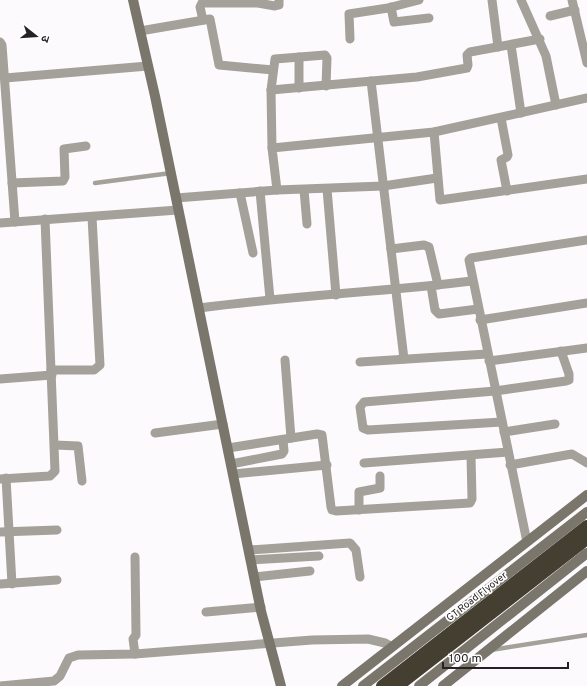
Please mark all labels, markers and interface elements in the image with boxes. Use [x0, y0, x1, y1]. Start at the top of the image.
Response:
north arrow [16, 16, 56, 56]
text: उ [37, 34, 52, 44]
street label: GT Road Flyover [444, 569, 510, 625]
scale bar [443, 644, 568, 670]
text: 100 m [449, 651, 482, 667]

